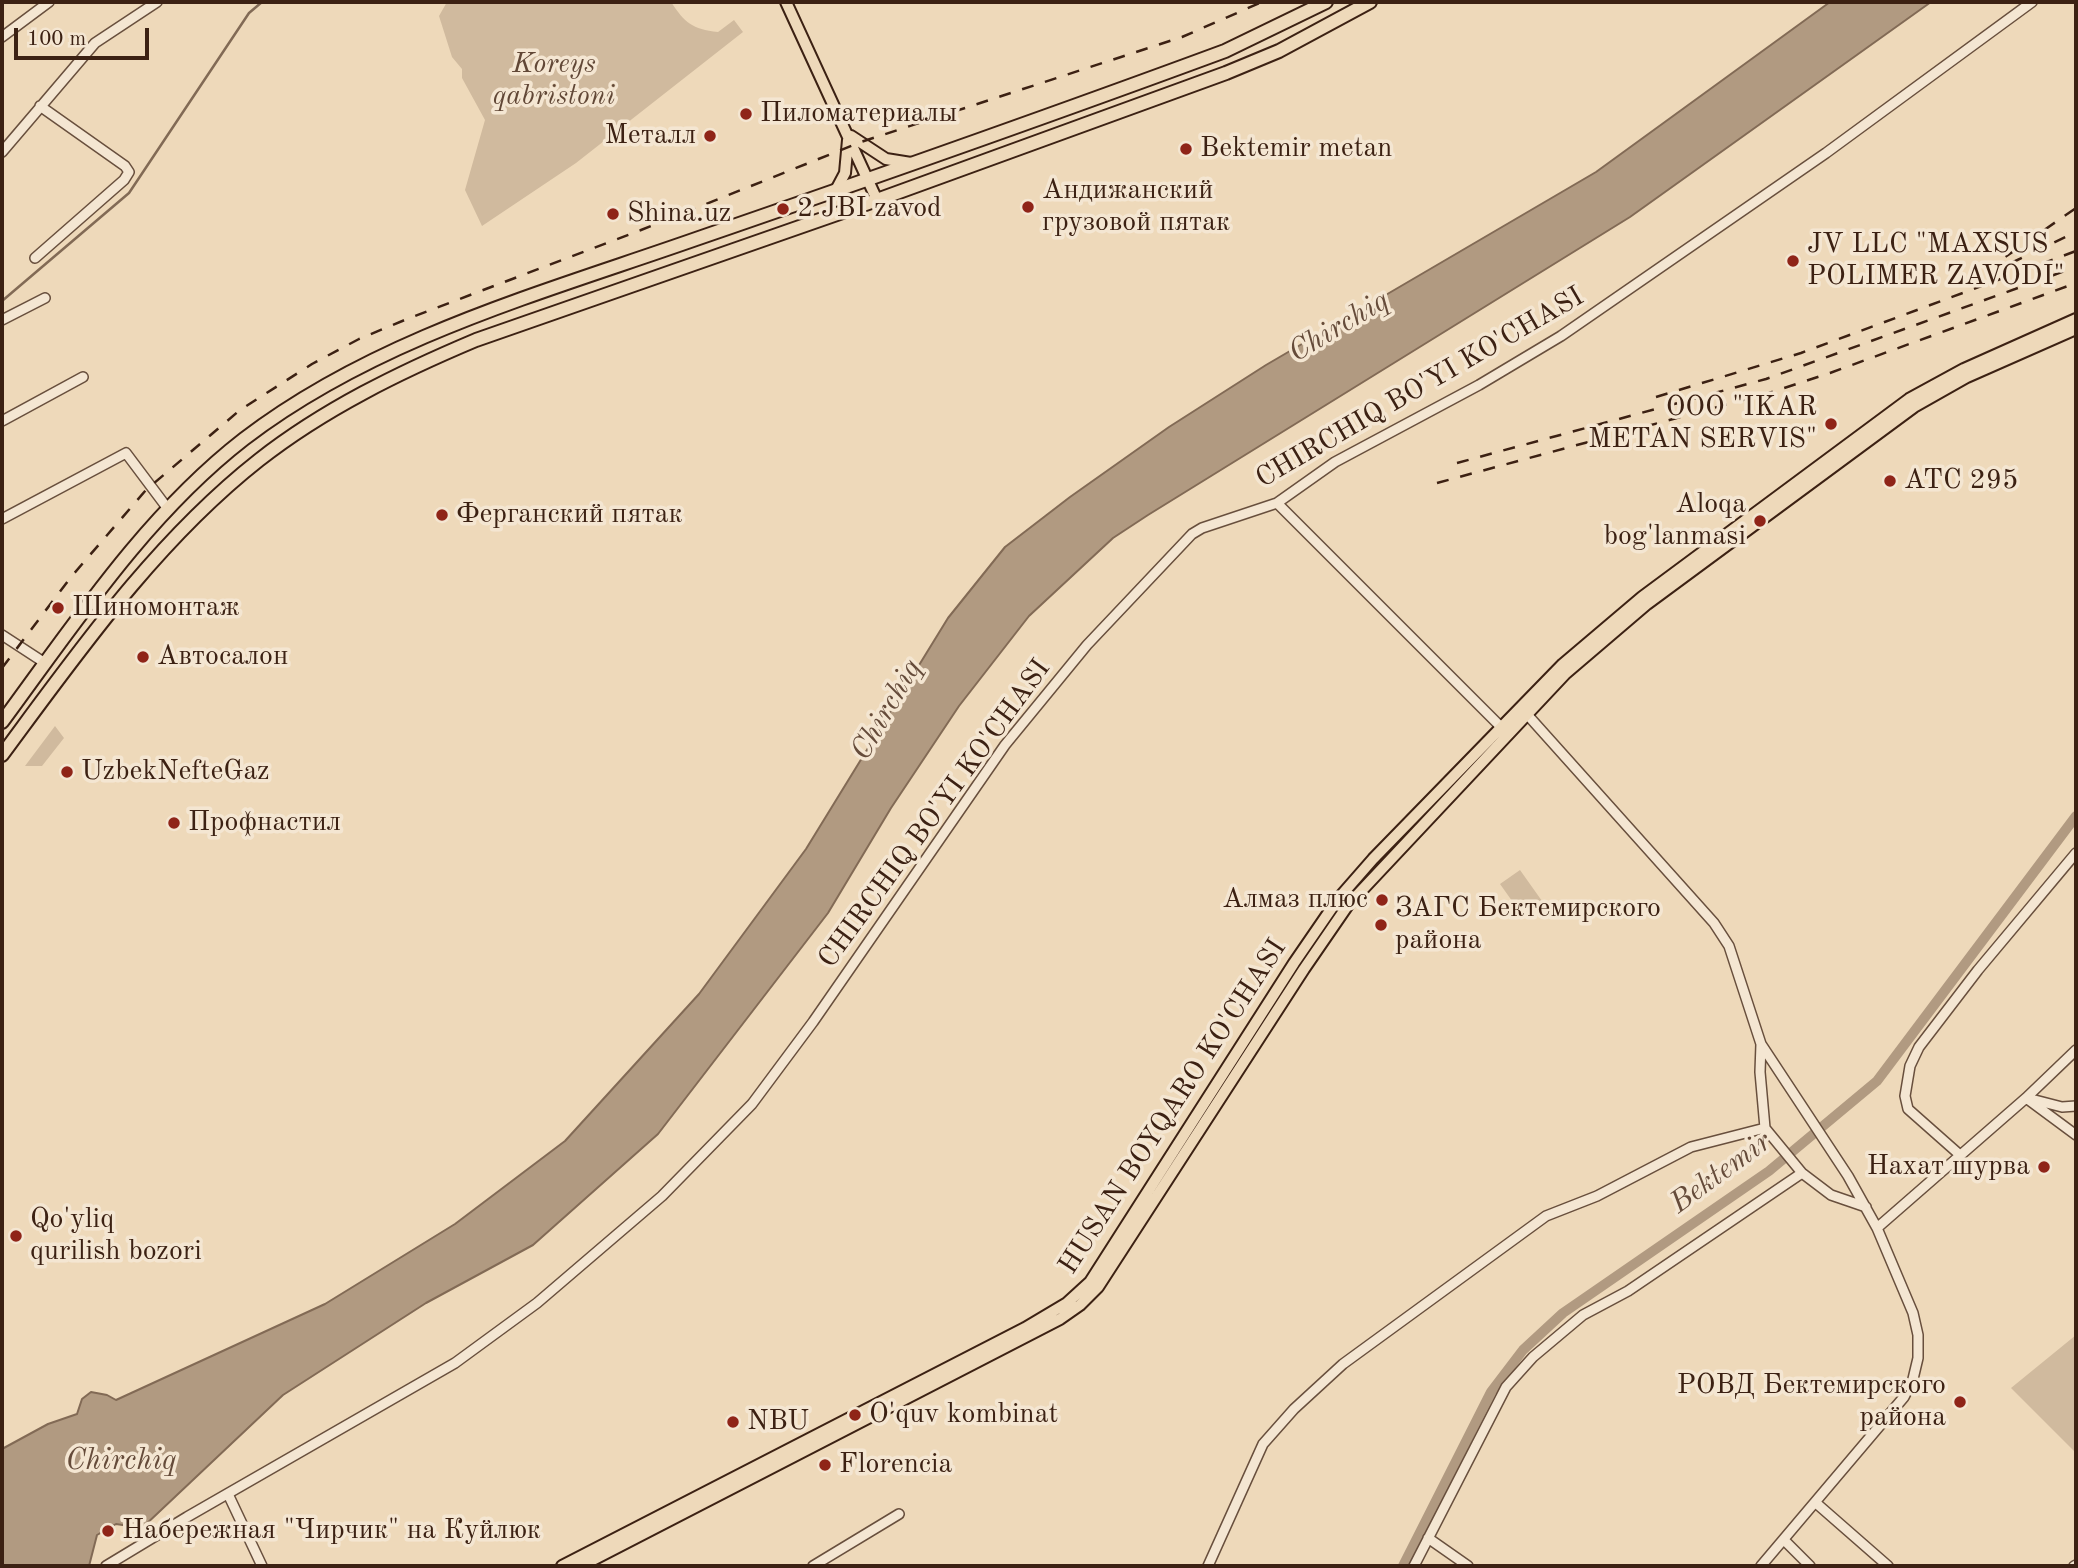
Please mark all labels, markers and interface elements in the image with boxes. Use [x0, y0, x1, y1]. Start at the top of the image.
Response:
scale bar [18, 14, 152, 58]
text: 100 m [27, 29, 86, 50]
park label: Koreys qabristoni [493, 48, 615, 114]
place label: Пиломатериалы [760, 97, 957, 131]
marker: Пиломатериалы [738, 106, 754, 122]
place label: Металл [604, 119, 696, 153]
marker: Металл [702, 128, 718, 144]
place label: Bektemir metan [1200, 132, 1392, 166]
marker: Bektemir metan [1178, 141, 1194, 157]
place label: Андижанский грузовой пятак [1042, 174, 1230, 240]
place label: 2 JBI zavod [797, 192, 942, 226]
place label: Shina.uz [627, 197, 731, 231]
marker: Андижанский грузовой пятак [1020, 199, 1036, 215]
marker: 2 JBI zavod [775, 201, 791, 217]
marker: Shina.uz [605, 206, 621, 222]
place label: JV LLC "MAXSUS POLIMER ZAVODI" [1807, 228, 2064, 294]
marker: JV LLC "MAXSUS POLIMER ZAVODI" [1785, 253, 1801, 269]
street label: CHIRCHIQ BO'YI KO'CHASI [1250, 280, 1590, 496]
water label: Chirchiq [1282, 283, 1396, 371]
place label: OOO "IKAR METAN SERVIS" [1588, 391, 1817, 457]
marker: OOO "IKAR METAN SERVIS" [1823, 416, 1839, 432]
place label: ATC 295 [1904, 464, 2018, 498]
marker: ATC 295 [1882, 473, 1898, 489]
place label: Aloqa bog'lanmasi [1604, 488, 1746, 554]
place label: Ферганский пятак [456, 498, 683, 532]
marker: Ферганский пятак [434, 507, 450, 523]
marker: Aloqa bog'lanmasi [1752, 513, 1768, 529]
place label: Шиномонтаж [72, 591, 240, 625]
marker: Шиномонтаж [50, 600, 66, 616]
place label: Автосалон [157, 640, 288, 674]
marker: Автосалон [135, 649, 151, 665]
street label: CHIRCHIQ BO'YI KO'CHASI [812, 653, 1058, 975]
water label: Chirchiq [844, 653, 930, 767]
place label: UzbekNefteGaz [81, 755, 270, 789]
marker: UzbekNefteGaz [59, 764, 75, 780]
place label: Профнастил [188, 806, 341, 840]
marker: Профнастил [166, 815, 182, 831]
place label: Алмаз плюс [1222, 883, 1368, 917]
marker: Алмаз плюс [1374, 892, 1390, 908]
place label: ЗАГС Бектемирского района [1395, 892, 1661, 958]
marker: ЗАГС Бектемирского района [1373, 917, 1389, 933]
street label: HUSAN BOYQARO KO'CHASI [1052, 933, 1294, 1281]
water label: Bektemir [1663, 1124, 1779, 1222]
place label: Нахат шурва [1867, 1150, 2030, 1184]
marker: Нахат шурва [2036, 1159, 2052, 1175]
place label: Qo'yliq qurilish bozori [30, 1203, 202, 1269]
marker: Qo'yliq qurilish bozori [8, 1228, 24, 1244]
place label: РОВД Бектемирского района [1677, 1369, 1946, 1435]
marker: РОВД Бектемирского района [1952, 1394, 1968, 1410]
place label: O'quv kombinat [869, 1398, 1058, 1432]
place label: NBU [747, 1405, 809, 1439]
marker: O'quv kombinat [847, 1407, 863, 1423]
marker: NBU [725, 1414, 741, 1430]
water label: Chirchiq [66, 1443, 176, 1479]
place label: Florencia [839, 1448, 952, 1482]
marker: Florencia [817, 1457, 833, 1473]
place label: Набережная "Чирчик" на Куйлюк [122, 1514, 541, 1548]
marker: Набережная "Чирчик" на Куйлюк [100, 1523, 116, 1539]

